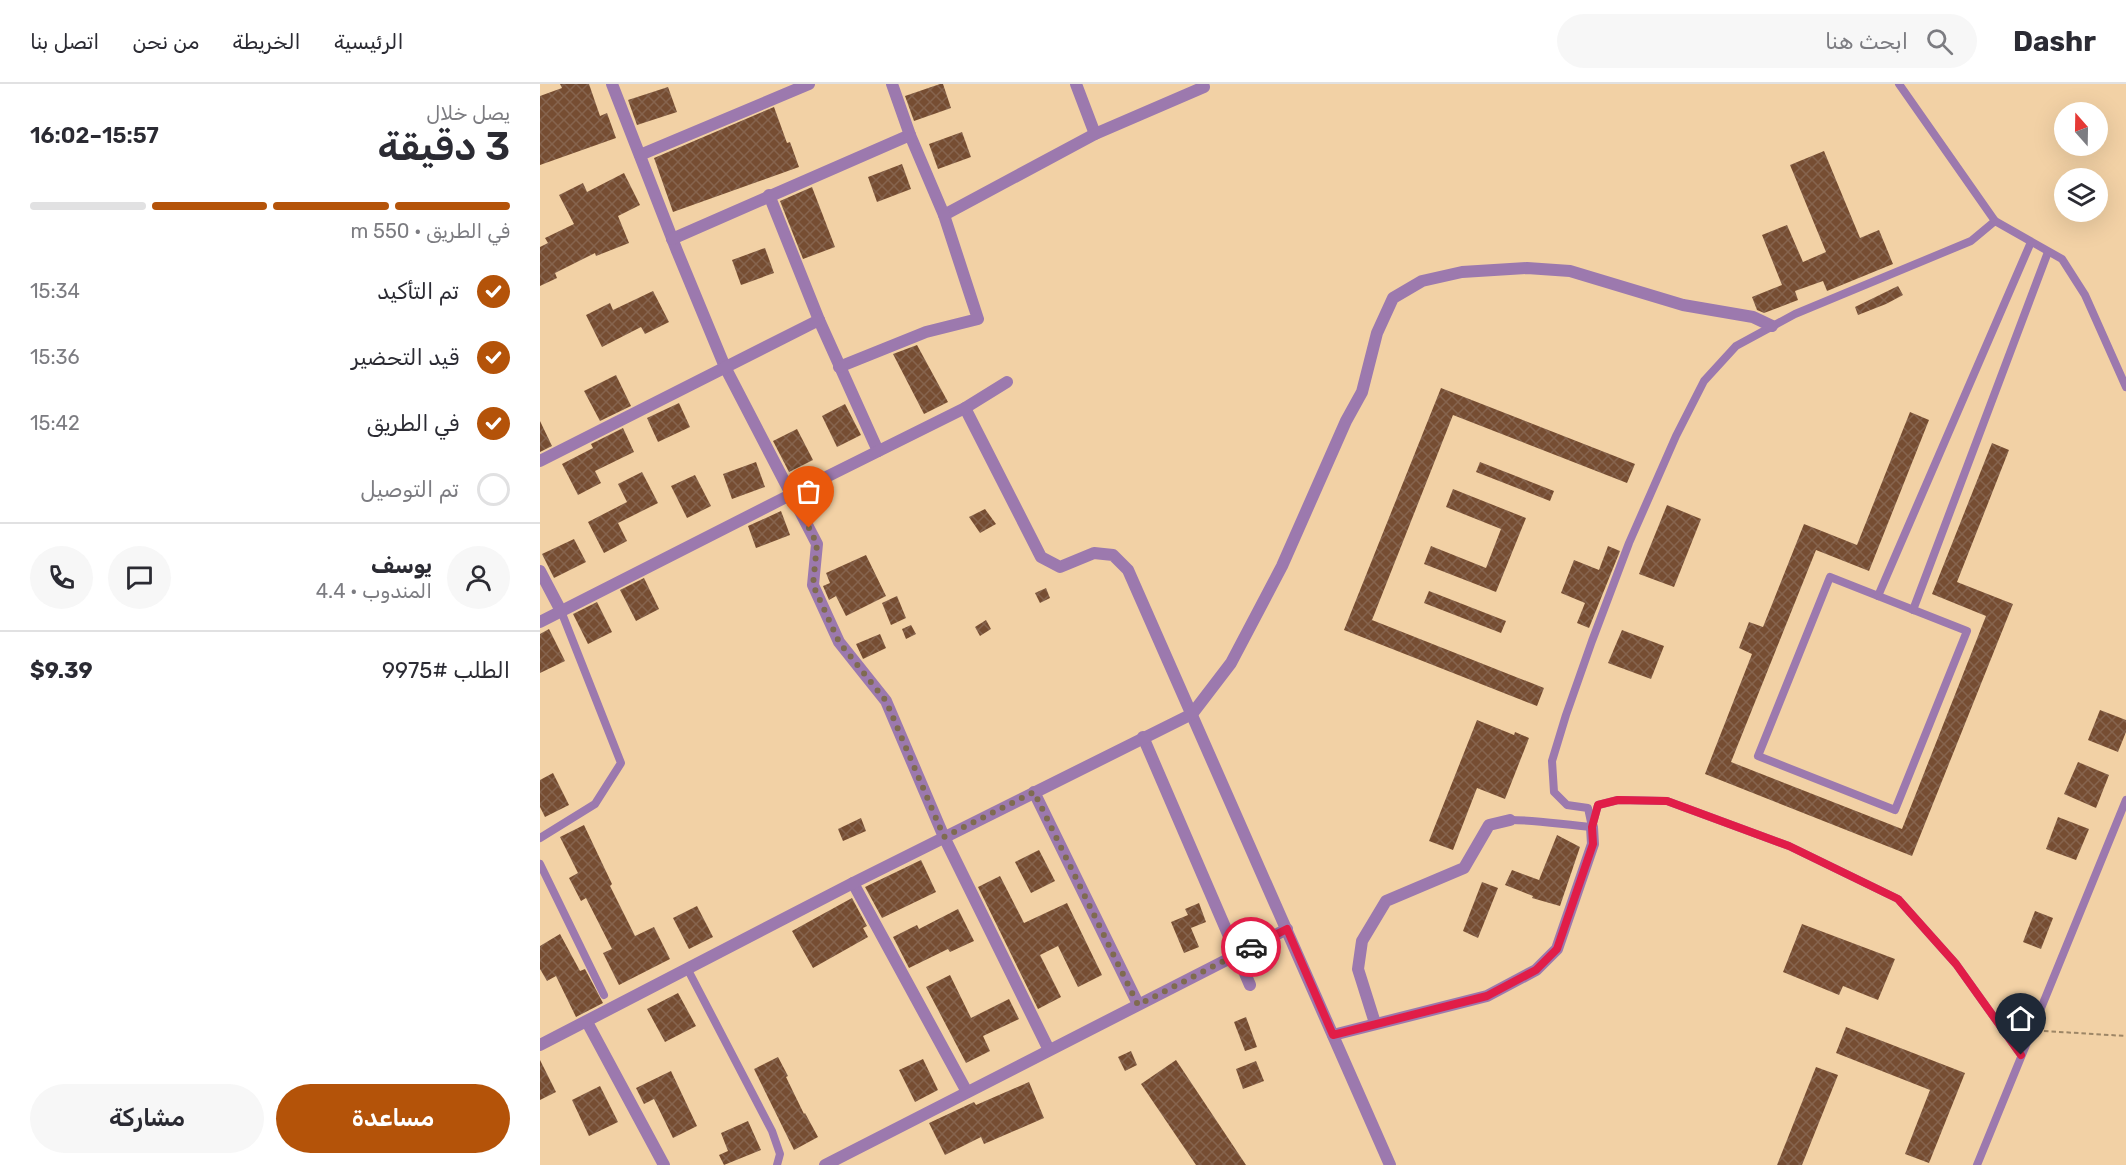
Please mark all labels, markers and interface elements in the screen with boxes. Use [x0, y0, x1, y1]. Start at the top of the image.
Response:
search box [1557, 14, 1977, 68]
icon: search [1923, 25, 1956, 58]
text: Dashr [2013, 25, 2096, 58]
text: ابحث هنا [1825, 28, 1908, 55]
text: اتصل بنا [30, 29, 99, 54]
text: من نحن [132, 29, 199, 54]
text: الخريطة [232, 29, 301, 54]
text: الرئيسية [334, 29, 404, 54]
text: يصل خلال [426, 101, 510, 125]
north arrow [2054, 102, 2108, 156]
map controls [2054, 102, 2108, 222]
text: 15:57–16:02 [30, 122, 159, 149]
text: 3 دقيقة [378, 124, 510, 170]
button: layers [2054, 168, 2108, 222]
text: في الطريق · 550 m [350, 219, 510, 243]
icon: check [477, 275, 510, 308]
text: تم التأكيد [377, 278, 459, 305]
text: 15:34 [30, 279, 80, 303]
icon: check [477, 341, 510, 374]
text: قيد التحضير [351, 344, 459, 371]
text: 15:36 [30, 345, 80, 369]
icon: check [477, 407, 510, 440]
text: في الطريق [367, 410, 459, 437]
text: 15:42 [30, 411, 80, 435]
pin [783, 466, 834, 528]
icon: bag [792, 475, 825, 508]
text: تم التوصيل [360, 476, 459, 503]
button: phone [30, 546, 93, 609]
button: chat [108, 546, 171, 609]
button: person [447, 546, 510, 609]
text: يوسف [371, 552, 432, 579]
text: المندوب · 4.4 [316, 579, 432, 603]
text: $9.39 [30, 657, 93, 684]
text: الطلب #9975 [382, 657, 510, 684]
courier [1221, 917, 1281, 977]
icon: car [1235, 931, 1268, 964]
pin [1995, 993, 2046, 1055]
icon: home [2004, 1002, 2037, 1035]
button: مشاركة [30, 1084, 264, 1153]
button: مساعدة [276, 1084, 510, 1153]

